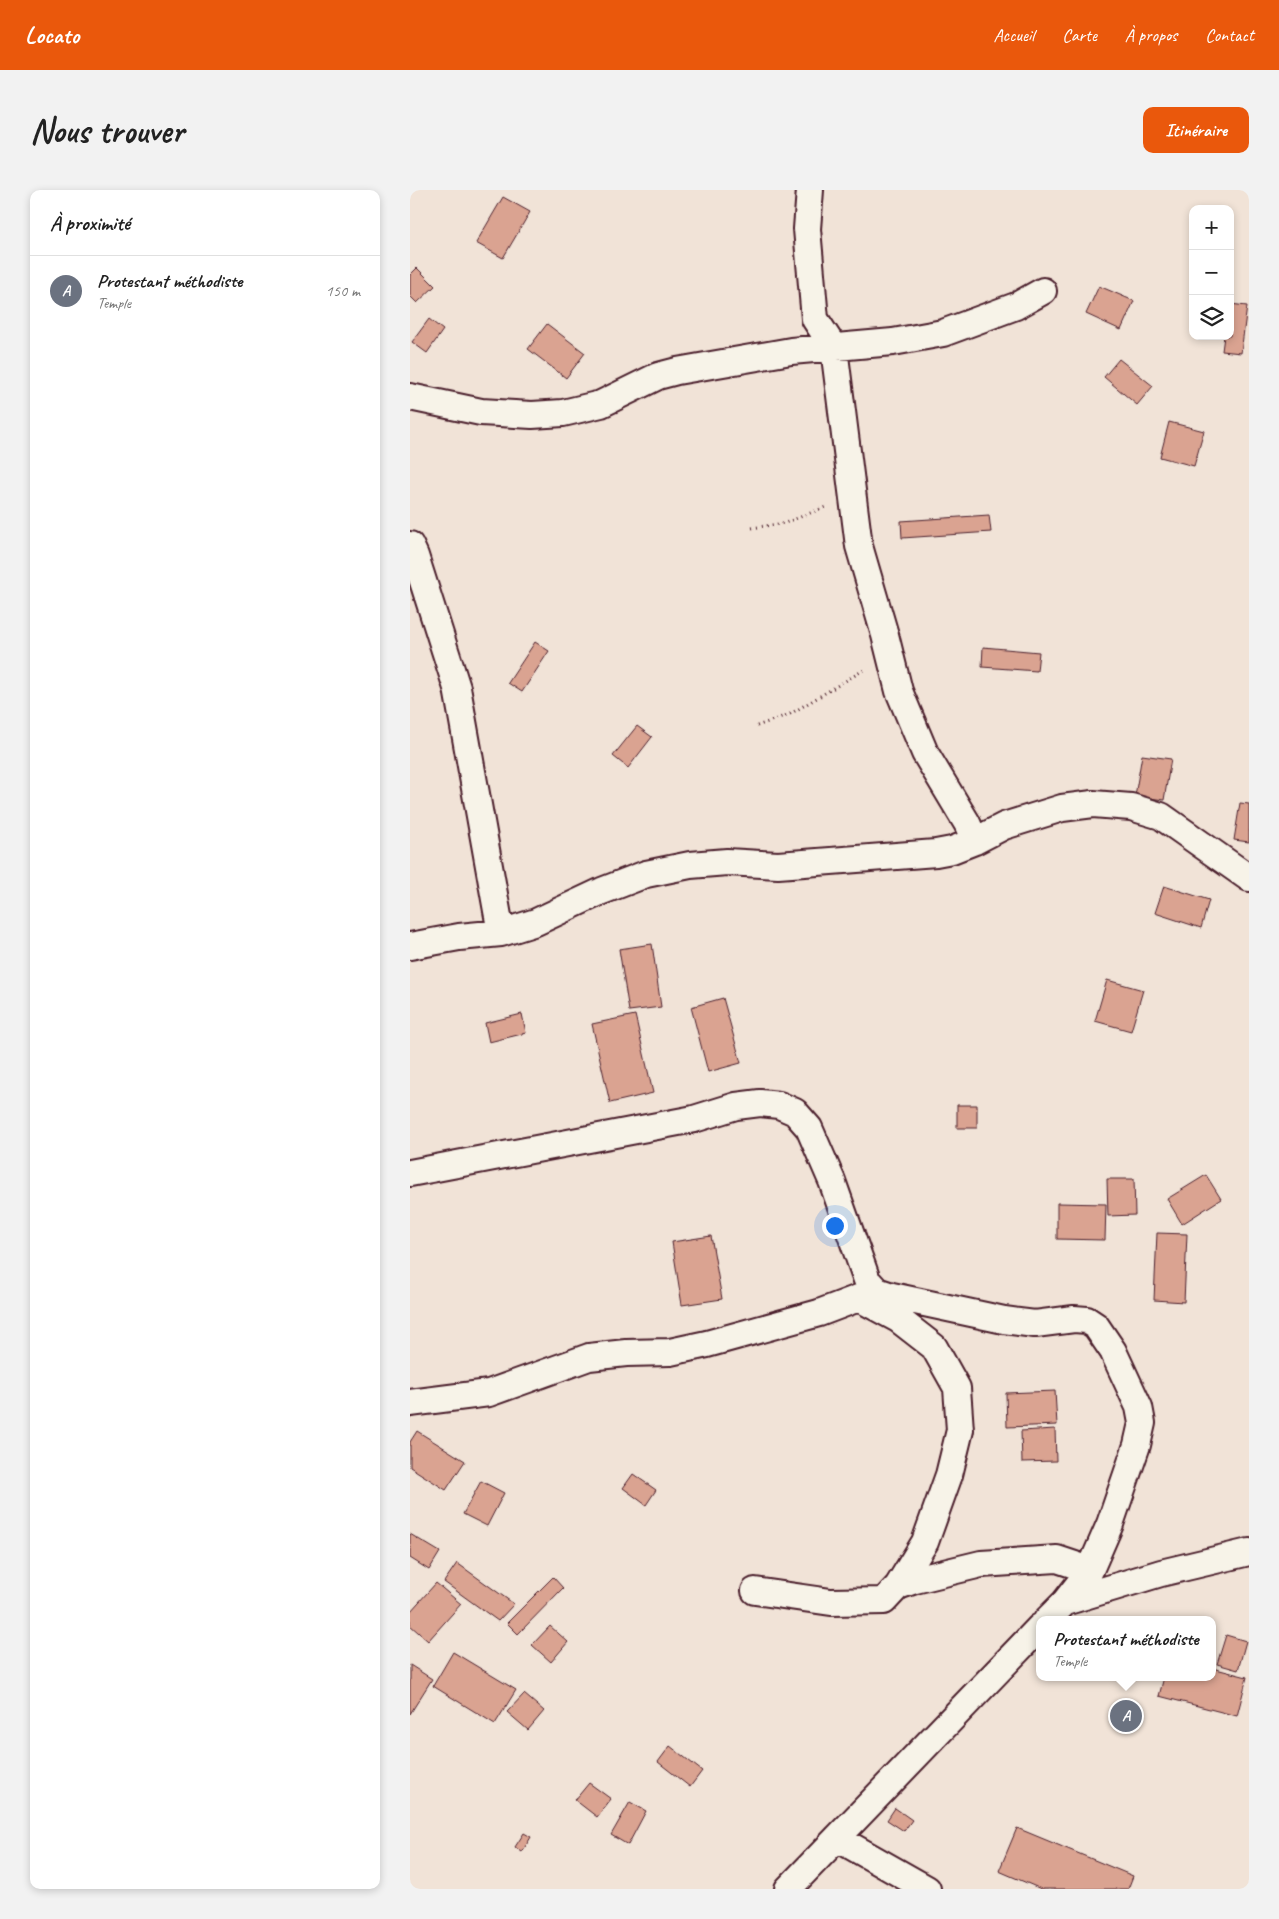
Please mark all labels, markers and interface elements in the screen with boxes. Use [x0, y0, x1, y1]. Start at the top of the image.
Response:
text: Locato [25, 20, 79, 50]
text: Accueil [994, 24, 1034, 46]
text: Carte [1062, 24, 1097, 46]
text: À propos [1125, 24, 1177, 46]
text: Contact [1205, 24, 1254, 46]
button: Itinéraire [1143, 107, 1249, 153]
text: Nous trouver [30, 108, 184, 153]
map controls [1189, 205, 1234, 340]
button: + [1189, 205, 1234, 250]
text: À proximité [50, 210, 130, 236]
button: − [1189, 250, 1234, 295]
text: Protestant méthodiste [97, 269, 242, 293]
text: A [62, 281, 70, 301]
text: 150 m [326, 281, 360, 301]
text: Temple [97, 293, 131, 313]
button: layers [1189, 295, 1234, 340]
your location [822, 1213, 848, 1239]
popup [1036, 1616, 1216, 1681]
text: Protestant méthodiste [1053, 1627, 1199, 1651]
text: Temple [1053, 1651, 1087, 1671]
pin: A [1110, 1697, 1142, 1735]

